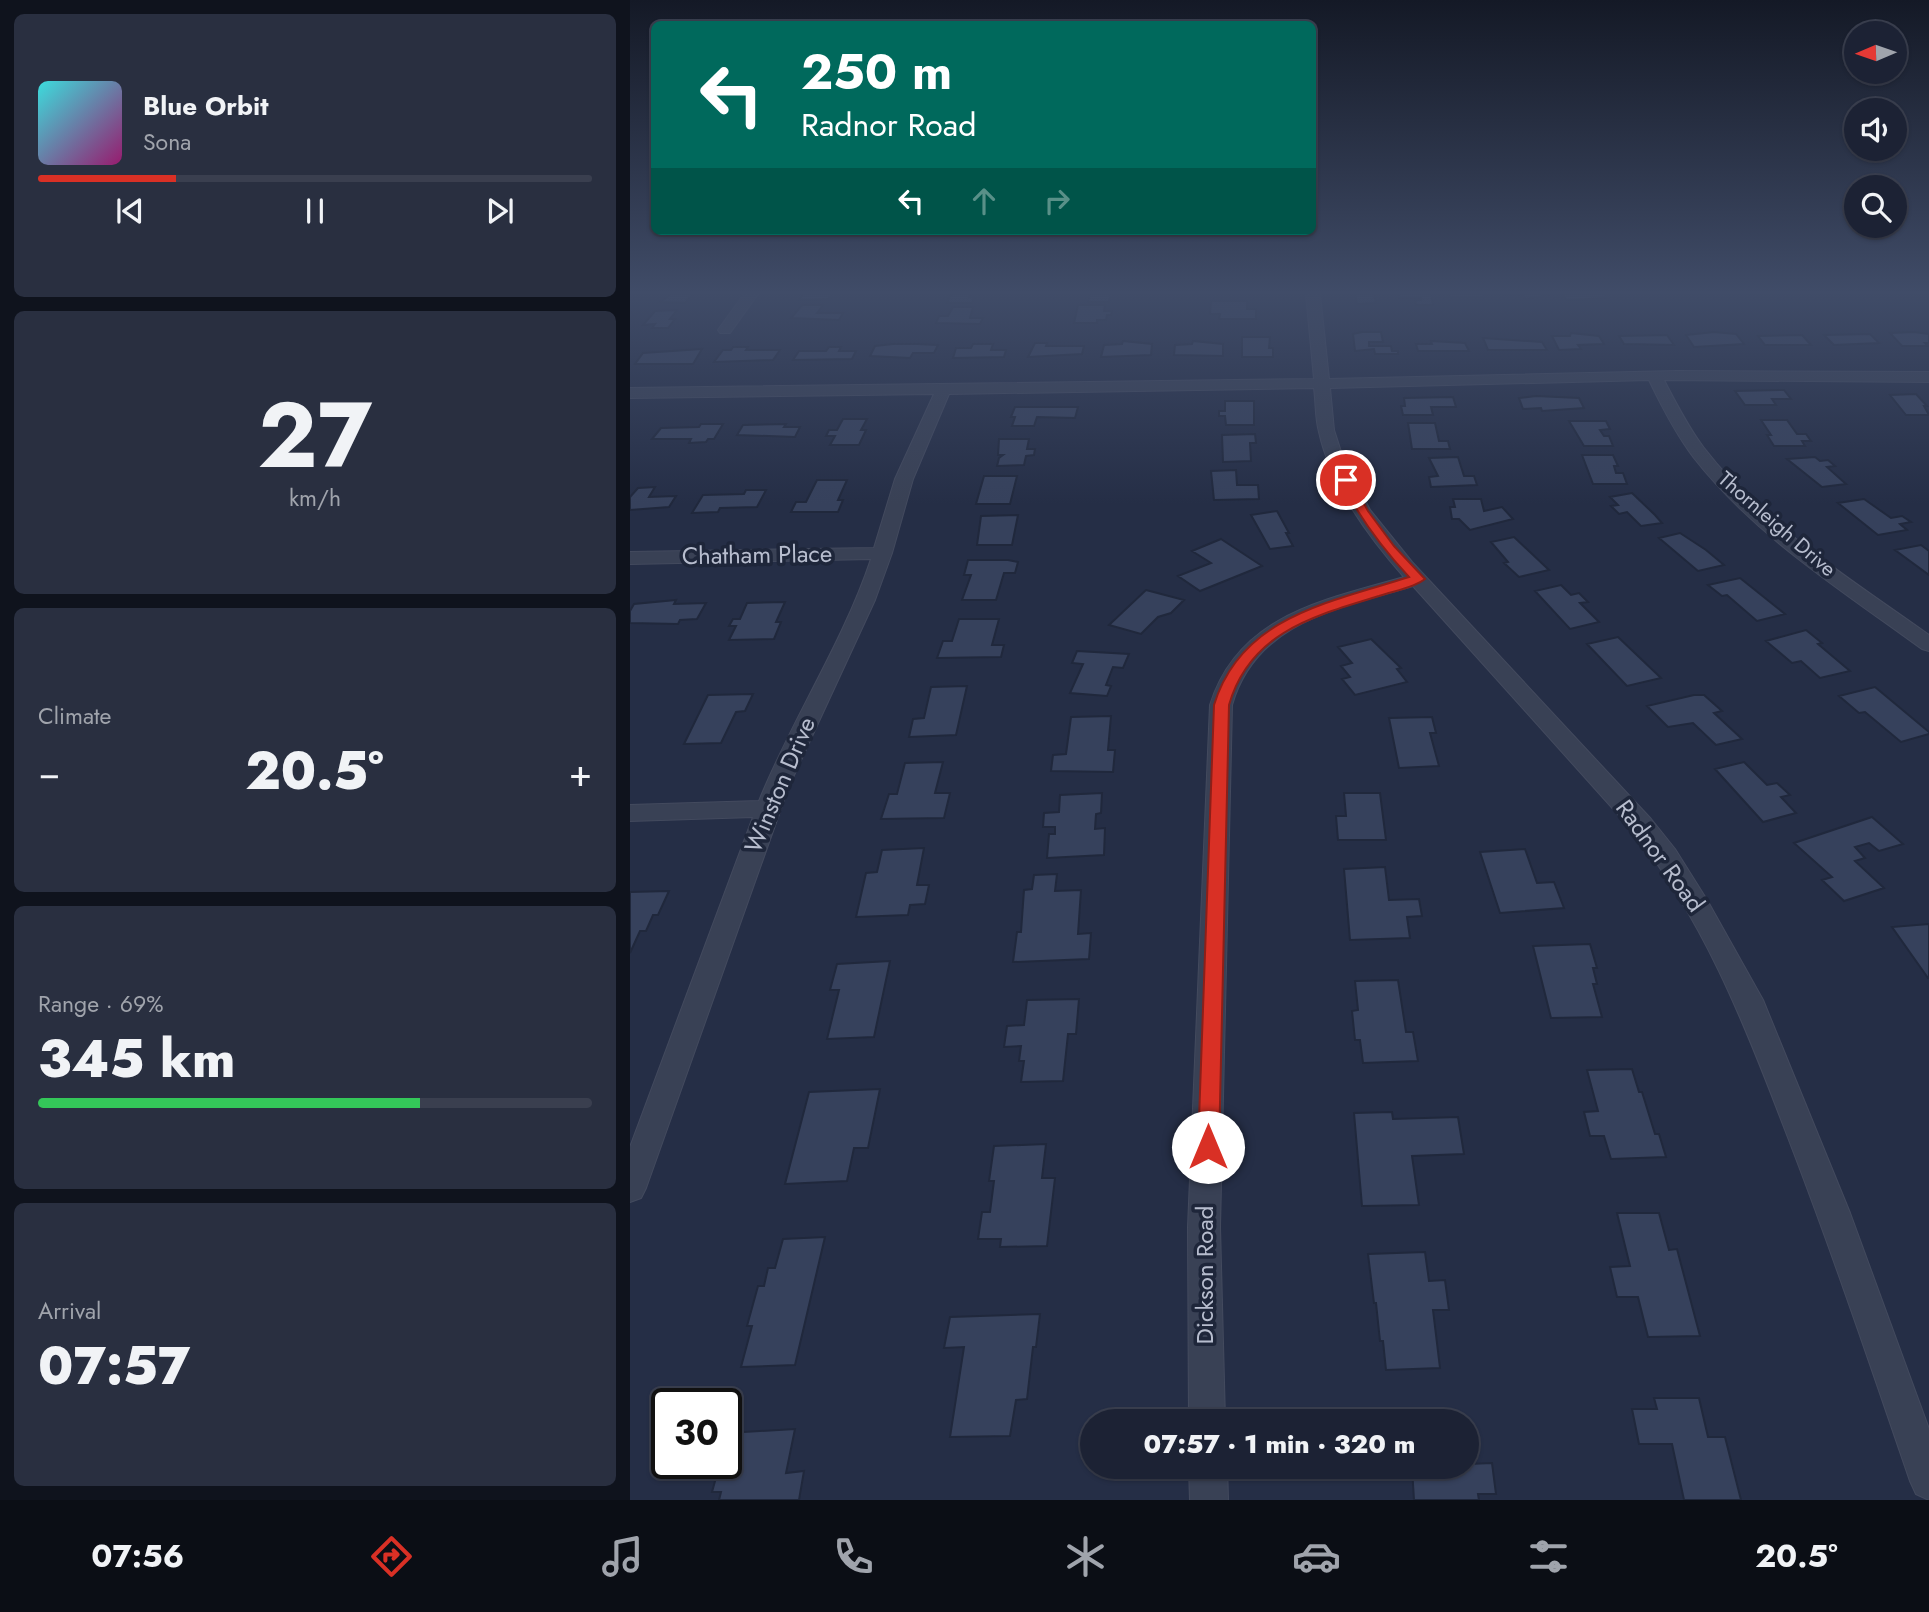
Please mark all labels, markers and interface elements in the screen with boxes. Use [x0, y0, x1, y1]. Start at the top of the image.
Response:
north arrow [1844, 21, 1908, 84]
map controls [1844, 21, 1907, 238]
text: 250 m [801, 37, 952, 107]
icon: left [686, 49, 777, 140]
text: Blue Orbit [143, 87, 268, 125]
button: sound [1844, 98, 1907, 161]
text: Radnor Road [801, 102, 976, 148]
text: Sona [143, 125, 191, 159]
button: search [1844, 175, 1907, 238]
icon: left [892, 182, 930, 220]
icon: ahead [965, 182, 1003, 220]
icon: right [1038, 182, 1076, 220]
icon: previous [111, 192, 149, 230]
icon: pause [296, 192, 334, 230]
icon: next [481, 192, 519, 230]
text: 27 [258, 370, 372, 501]
pin [1316, 450, 1376, 510]
icon: arrive [1327, 461, 1365, 499]
street label: Thornleigh Drive [1711, 464, 1843, 584]
text: km/h [289, 481, 341, 515]
street label: Chatham Place [681, 536, 833, 573]
text: Climate [38, 699, 111, 733]
street label: Winston Drive [735, 712, 824, 858]
text: 20.5° [245, 733, 384, 809]
text: − [38, 745, 60, 800]
text: + [569, 745, 592, 800]
street label: Radnor Road [1608, 792, 1713, 919]
text: Range · 69% [38, 987, 163, 1021]
text: 345 km [38, 1021, 235, 1097]
position arrow [1171, 1110, 1245, 1184]
street label: Dickson Road [1187, 1206, 1222, 1344]
text: Arrival [38, 1294, 101, 1328]
text: 07:57 [38, 1328, 190, 1404]
speed limit sign: 30 [651, 1388, 742, 1479]
text: 07:57 · 1 min · 320 m [1144, 1425, 1415, 1463]
icon: directions [367, 1532, 416, 1581]
icon: music [598, 1532, 647, 1581]
icon: phone [829, 1532, 878, 1581]
icon: climate [1061, 1532, 1110, 1581]
icon: car [1292, 1532, 1341, 1581]
icon: filters [1524, 1532, 1573, 1581]
text: 07:56 [91, 1533, 184, 1579]
text: 20.5° [1755, 1533, 1838, 1579]

